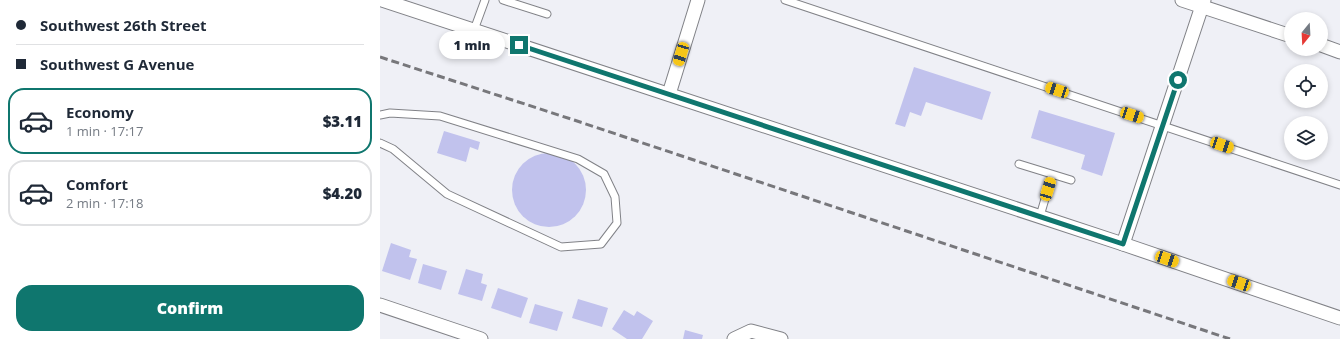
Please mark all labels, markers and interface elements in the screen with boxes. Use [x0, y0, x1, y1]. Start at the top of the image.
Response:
north arrow [1284, 12, 1328, 56]
map controls [1284, 12, 1328, 160]
text: Southwest 26th Street [40, 15, 207, 35]
callout: 1 min [439, 31, 505, 59]
text: 1 min [454, 36, 490, 54]
route end [510, 36, 528, 54]
car [672, 41, 690, 67]
text: Southwest G Avenue [40, 54, 194, 74]
button: locate [1284, 64, 1328, 108]
route start [1169, 71, 1187, 89]
car [1044, 81, 1070, 99]
text: Economy [66, 102, 134, 122]
icon: car [18, 103, 54, 139]
car [1119, 106, 1145, 124]
text: $3.11 [323, 111, 362, 131]
button: layers [1284, 116, 1328, 160]
text: 1 min · 17:17 [66, 122, 143, 140]
car [1209, 135, 1235, 155]
text: Comfort [66, 174, 128, 194]
icon: car [18, 175, 54, 211]
car [1039, 176, 1057, 202]
text: $4.20 [323, 183, 362, 203]
text: 2 min · 17:18 [66, 194, 143, 212]
car [1154, 249, 1180, 269]
car [1226, 273, 1252, 293]
button: Confirm [16, 285, 364, 331]

